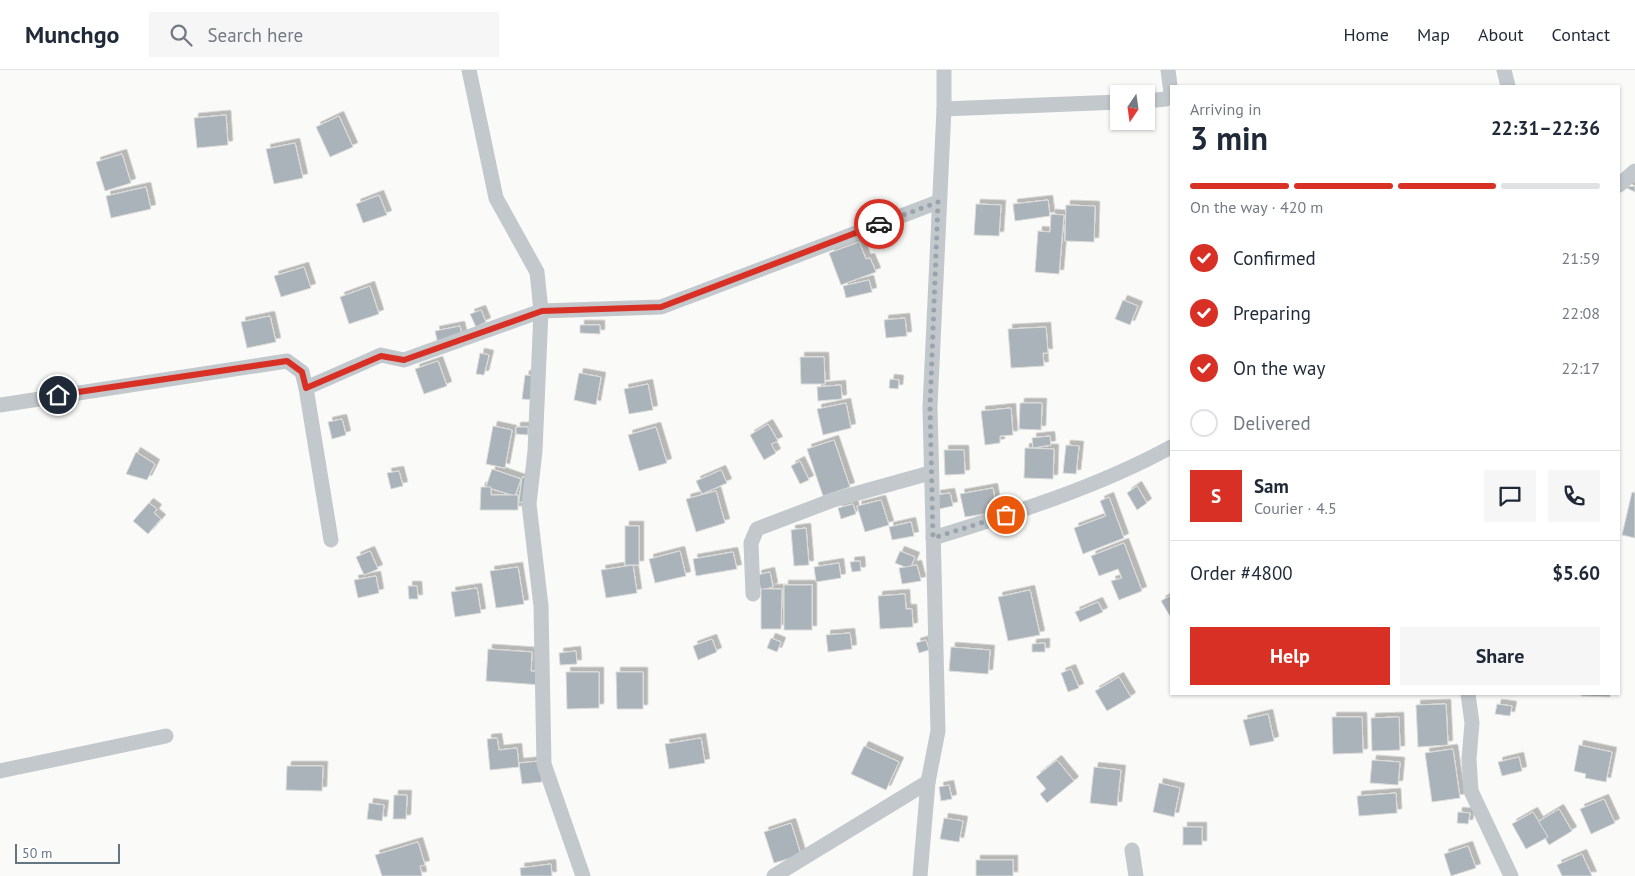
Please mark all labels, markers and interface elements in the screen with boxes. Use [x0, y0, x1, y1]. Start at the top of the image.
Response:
search box [149, 12, 499, 57]
text: Munchgo [25, 19, 119, 50]
icon: search [167, 21, 195, 49]
text: Search here [207, 23, 303, 47]
text: Home [1343, 23, 1389, 46]
text: Map [1417, 23, 1450, 46]
text: About [1478, 23, 1524, 46]
text: Contact [1552, 23, 1610, 46]
north arrow [1110, 85, 1155, 130]
map controls [1110, 85, 1155, 130]
text: Arriving in [1190, 99, 1261, 119]
text: 22:31–22:36 [1491, 116, 1600, 140]
text: 3 min [1190, 117, 1268, 159]
text: On the way · 420 m [1190, 197, 1323, 217]
courier [854, 199, 904, 249]
icon: car [865, 210, 893, 238]
icon: check [1190, 244, 1218, 272]
text: Confirmed [1233, 246, 1316, 270]
text: 21:59 [1562, 248, 1600, 268]
icon: check [1190, 299, 1218, 327]
text: Preparing [1233, 301, 1311, 325]
text: 22:08 [1562, 303, 1600, 323]
icon: check [1190, 354, 1218, 382]
text: On the way [1233, 356, 1325, 380]
text: 22:17 [1562, 358, 1600, 378]
pin [37, 374, 79, 416]
icon: home [44, 381, 72, 409]
text: Delivered [1233, 411, 1311, 435]
button: chat [1484, 470, 1536, 522]
button: phone [1548, 470, 1600, 522]
text: Sam [1254, 474, 1289, 498]
text: S [1211, 484, 1221, 508]
pin [985, 494, 1027, 536]
text: Courier · 4.5 [1254, 498, 1337, 518]
icon: bag [992, 501, 1020, 529]
text: Order #4800 [1190, 561, 1293, 585]
text: $5.60 [1552, 561, 1600, 585]
button: Help [1190, 627, 1390, 685]
button: Share [1400, 627, 1600, 685]
scale bar [15, 841, 120, 864]
text: 50 m [22, 844, 52, 862]

